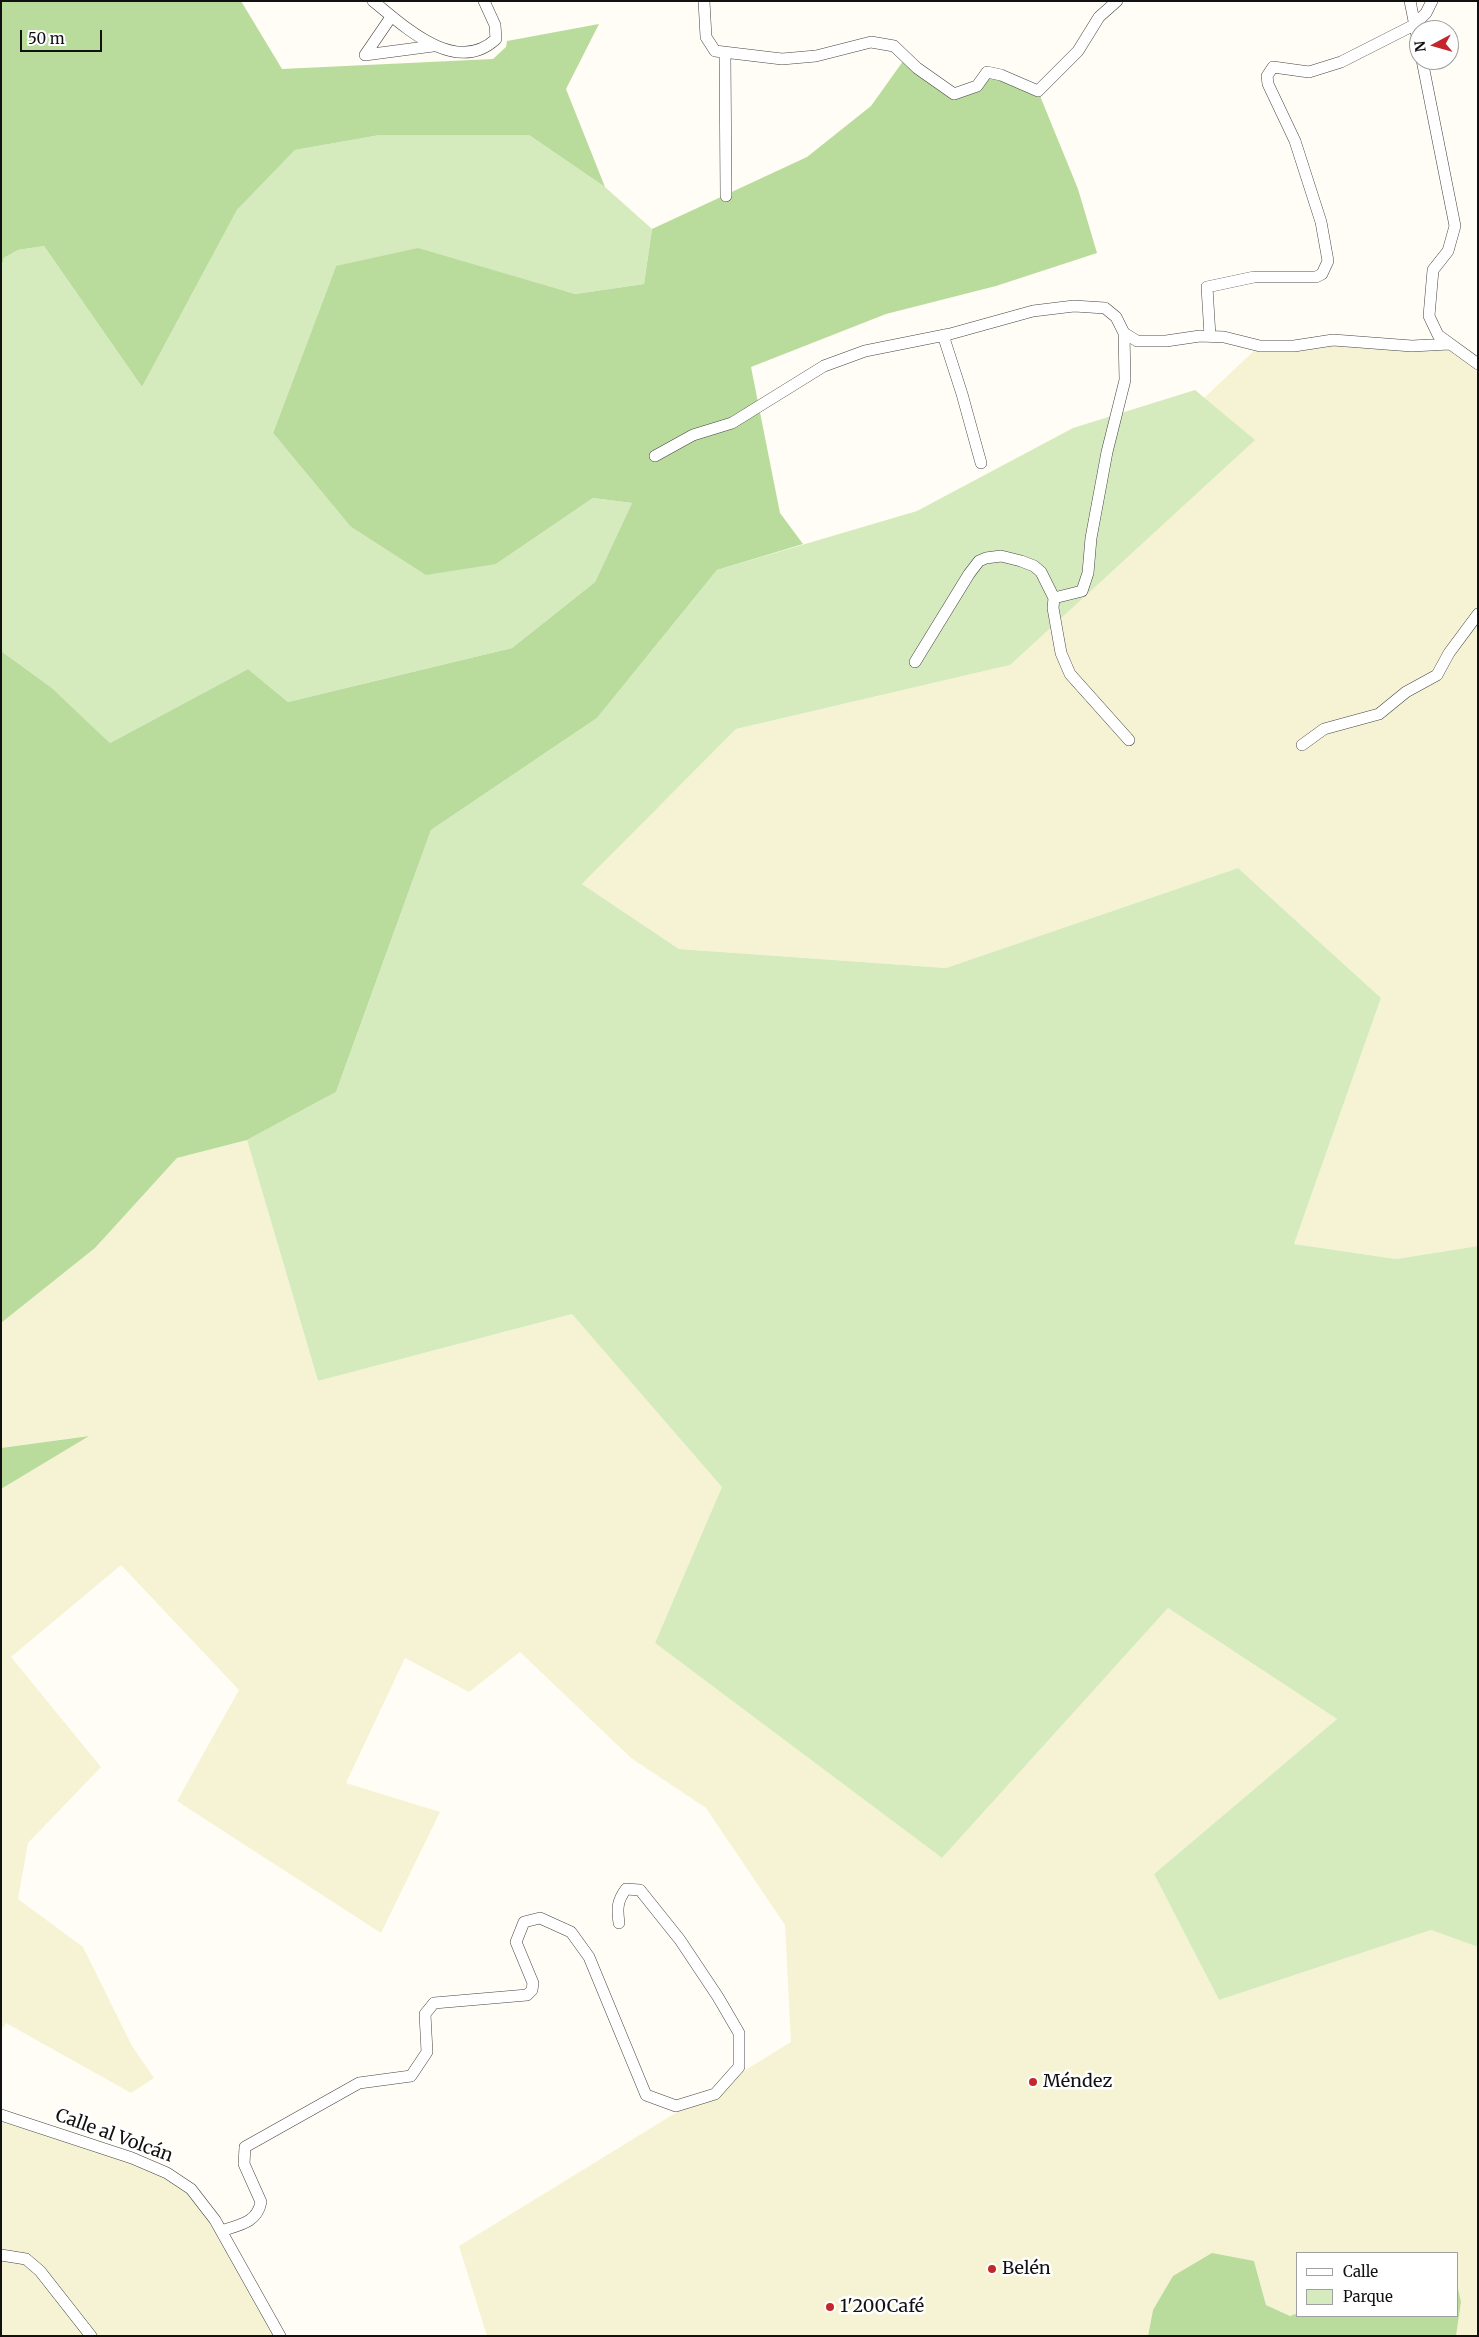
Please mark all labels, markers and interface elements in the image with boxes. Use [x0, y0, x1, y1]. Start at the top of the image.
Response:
scale bar [22, 20, 105, 52]
north arrow [1409, 20, 1459, 70]
text: 50 m [28, 29, 65, 48]
text: N [1411, 40, 1430, 53]
place label: Méndez [1043, 2071, 1112, 2093]
marker: Méndez [1027, 2076, 1039, 2088]
street label: Calle al Volcán [52, 2105, 176, 2167]
legend [1296, 2252, 1459, 2317]
place label: Belén [1002, 2258, 1051, 2280]
text: Calle [1343, 2262, 1378, 2281]
marker: Belén [986, 2263, 998, 2275]
text: Parque [1343, 2287, 1393, 2306]
place label: 1'200Café [840, 2296, 924, 2318]
marker: 1'200Café [824, 2301, 836, 2313]

